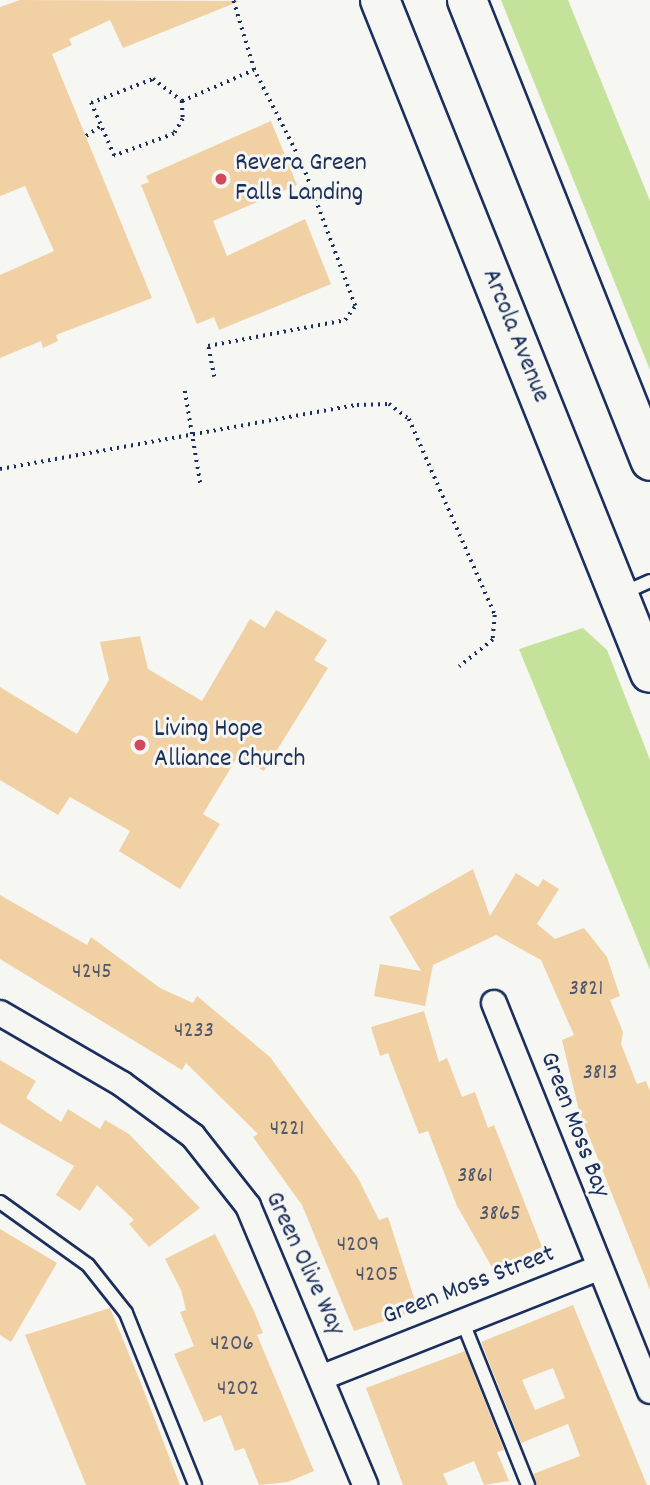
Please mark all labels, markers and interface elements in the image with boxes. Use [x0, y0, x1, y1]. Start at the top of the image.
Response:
place label: Revera Green Falls Landing [235, 148, 367, 210]
marker: Revera Green Falls Landing [213, 171, 229, 187]
street label: Arcola Avenue [474, 265, 556, 407]
place label: Living Hope Alliance Church [154, 714, 305, 776]
marker: Living Hope Alliance Church [132, 737, 148, 753]
house number: 4245 [72, 959, 112, 987]
house number: 3821 [569, 976, 603, 1004]
house number: 4233 [174, 1018, 214, 1046]
street label: Green Moss Bay [532, 1048, 616, 1202]
house number: 3813 [583, 1060, 617, 1088]
house number: 4221 [270, 1116, 304, 1144]
house number: 3861 [457, 1163, 493, 1191]
street label: Green Olive Way [257, 1187, 351, 1341]
house number: 3865 [479, 1201, 521, 1229]
house number: 4209 [337, 1232, 379, 1260]
street label: Green Moss Street [379, 1239, 559, 1333]
house number: 4205 [356, 1262, 398, 1290]
house number: 4206 [210, 1331, 254, 1359]
house number: 4202 [217, 1376, 259, 1404]

